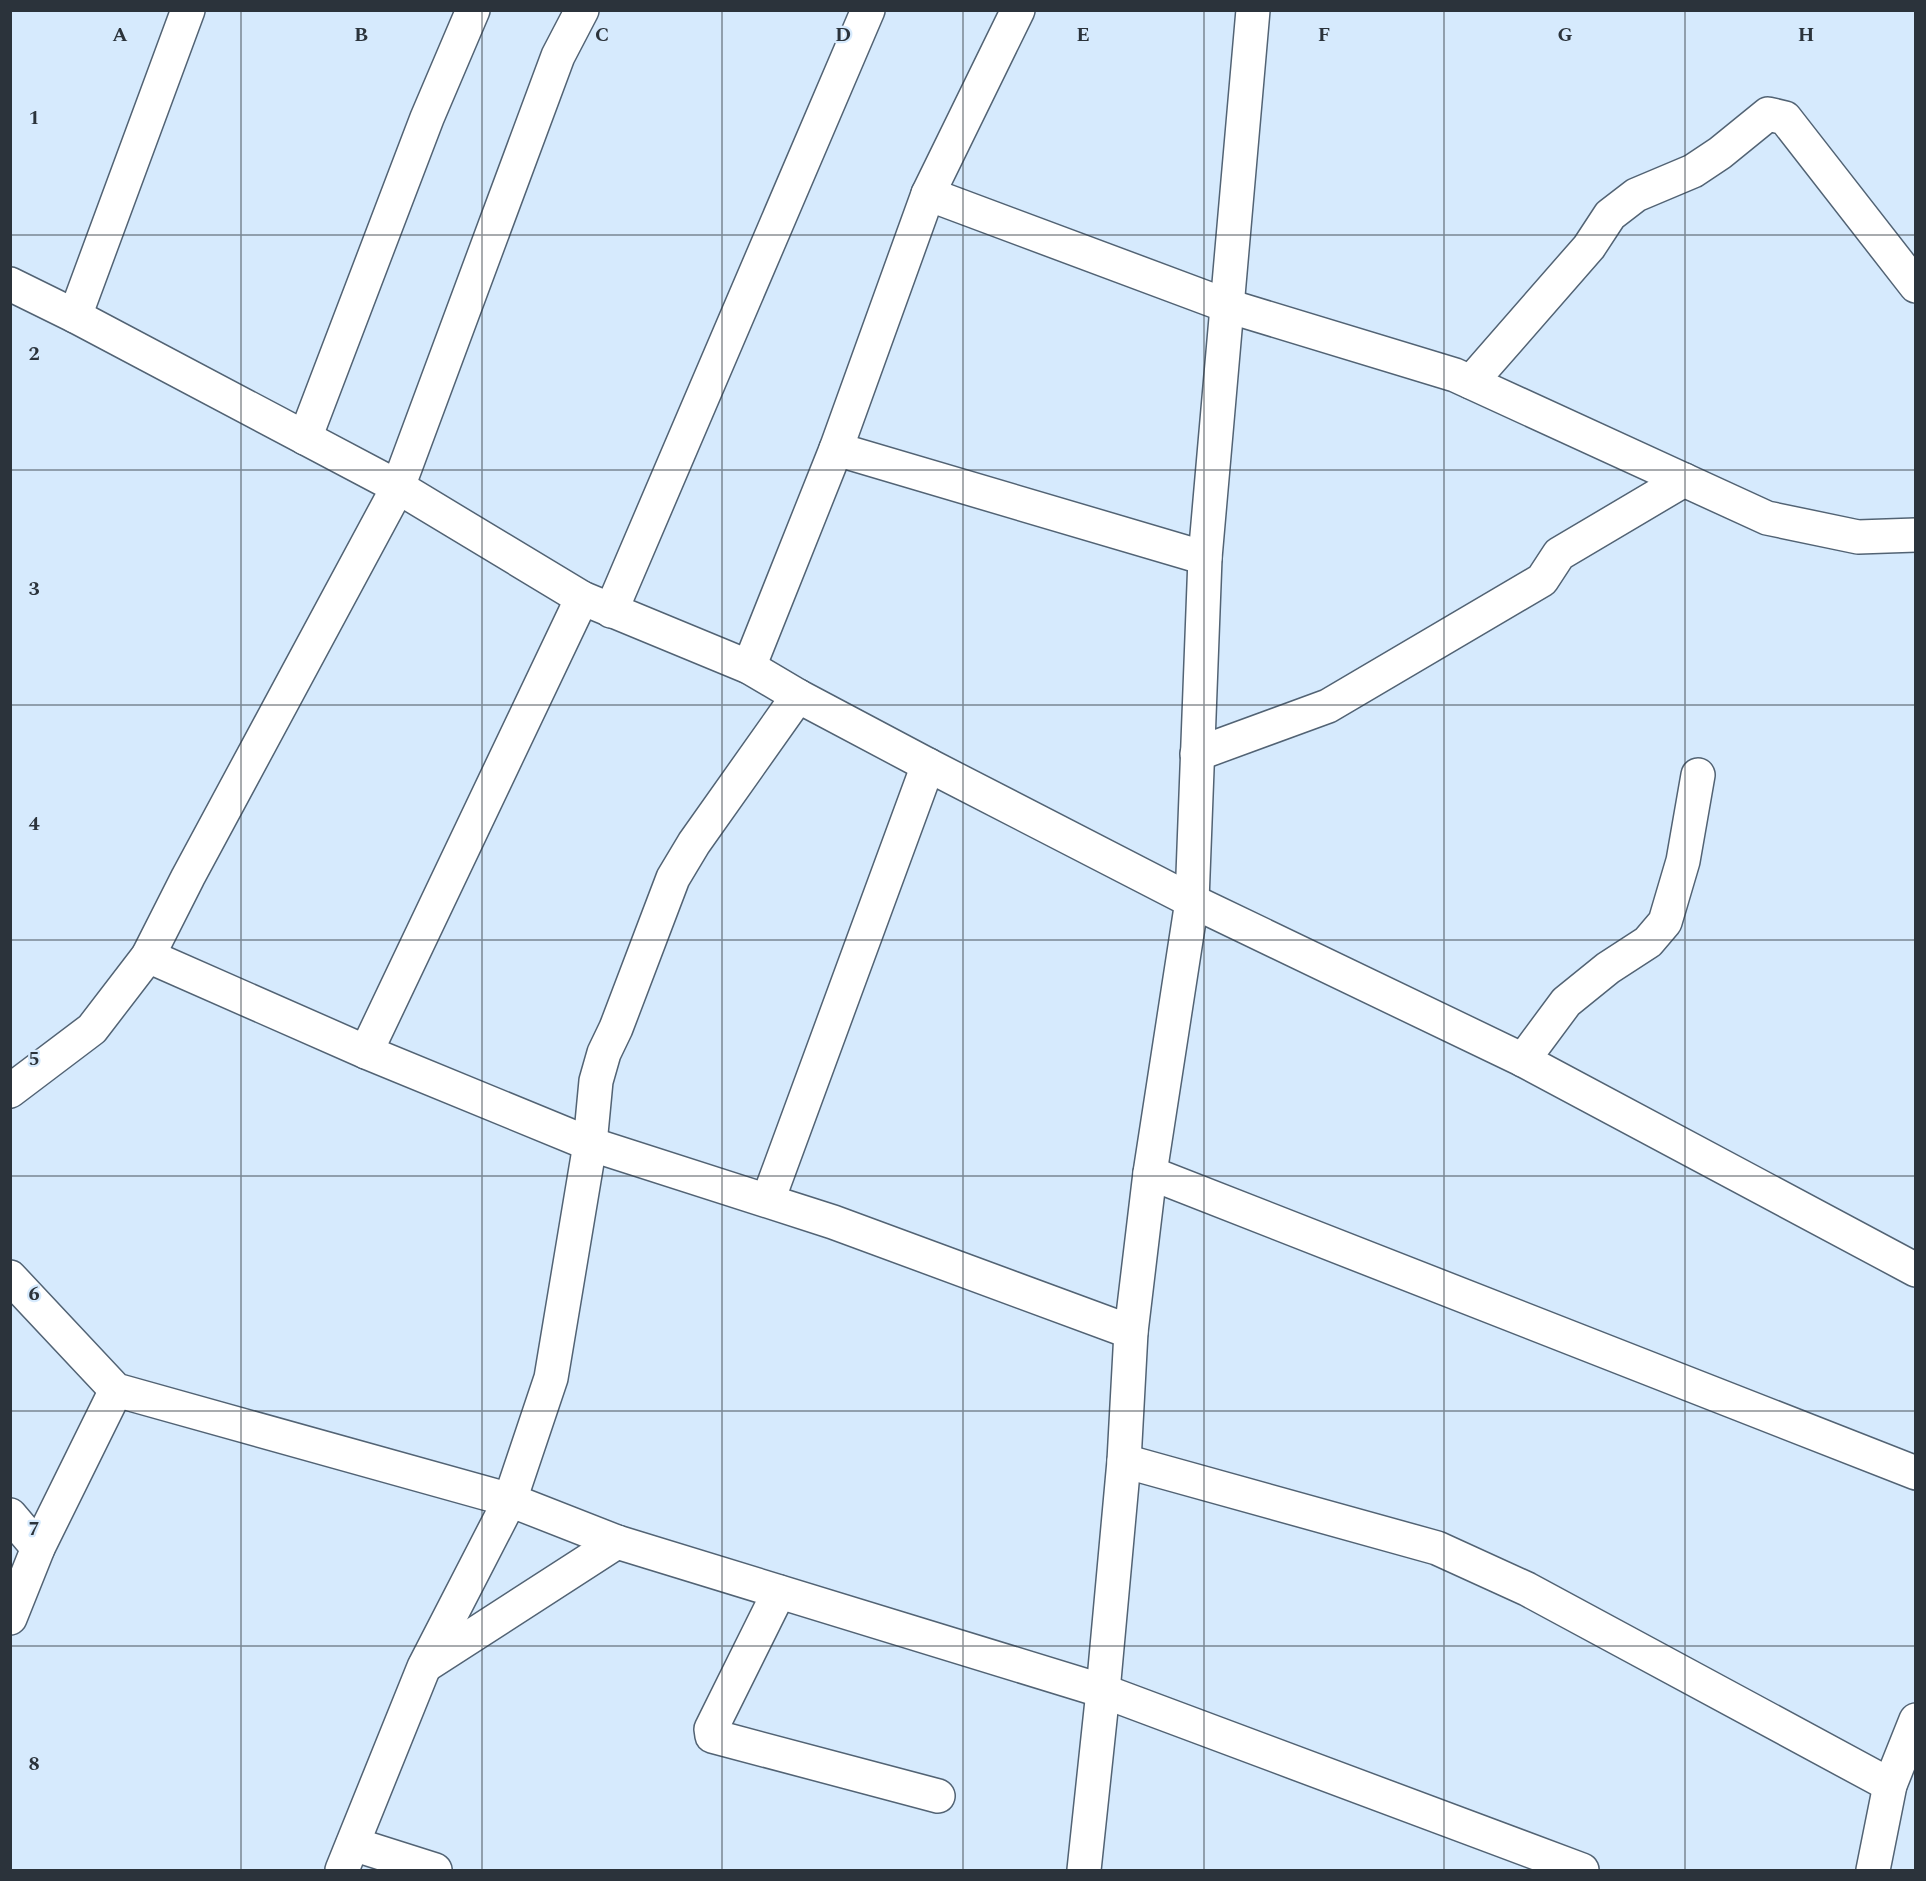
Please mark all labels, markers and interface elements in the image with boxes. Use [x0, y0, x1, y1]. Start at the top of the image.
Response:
text: A [112, 20, 128, 50]
text: B [354, 20, 368, 50]
text: C [595, 20, 609, 50]
text: D [835, 20, 851, 50]
text: E [1076, 20, 1090, 50]
text: F [1318, 20, 1330, 50]
text: G [1557, 20, 1573, 50]
text: H [1798, 20, 1814, 50]
text: 1 [28, 103, 40, 133]
text: 2 [28, 339, 40, 369]
text: 3 [28, 574, 40, 604]
text: 4 [28, 809, 40, 839]
text: 5 [28, 1044, 40, 1074]
text: 6 [28, 1279, 40, 1309]
text: 7 [28, 1514, 40, 1544]
text: 8 [28, 1749, 40, 1779]

